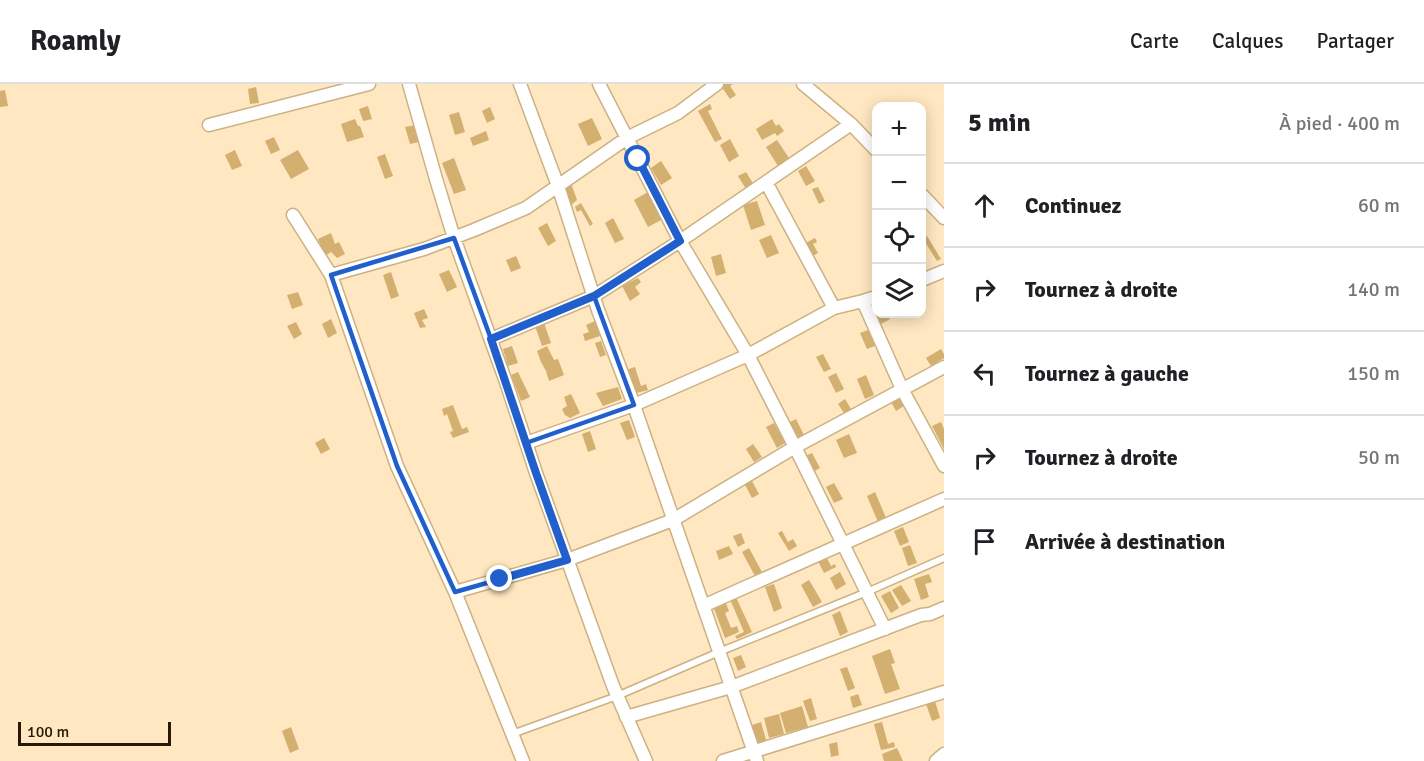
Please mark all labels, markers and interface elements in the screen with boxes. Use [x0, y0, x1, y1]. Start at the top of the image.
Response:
text: Roamly [30, 24, 121, 58]
text: Carte [1130, 28, 1179, 54]
text: Calques [1212, 28, 1283, 54]
text: Partager [1316, 28, 1394, 54]
map controls [872, 102, 926, 318]
button: + [872, 102, 926, 156]
text: 5 min [968, 107, 1031, 139]
text: À pied · 400 m [1279, 111, 1400, 136]
route start [624, 145, 650, 171]
button: − [872, 156, 926, 210]
icon: ahead [968, 189, 1001, 222]
text: Continuez [1025, 192, 1121, 219]
text: 60 m [1358, 193, 1400, 218]
button: locate [872, 210, 926, 264]
button: layers [872, 264, 926, 318]
icon: right [968, 273, 1001, 306]
text: Tournez à droite [1025, 276, 1178, 303]
text: 140 m [1347, 277, 1400, 302]
icon: left [968, 357, 1001, 390]
text: Tournez à gauche [1025, 360, 1189, 387]
text: 150 m [1347, 361, 1400, 386]
icon: right [968, 441, 1001, 474]
text: Tournez à droite [1025, 444, 1178, 471]
text: 50 m [1358, 445, 1400, 470]
icon: arrive [968, 525, 1001, 558]
text: Arrivée à destination [1025, 528, 1225, 555]
route end [486, 565, 512, 591]
scale bar [18, 719, 171, 746]
text: 100 m [27, 722, 69, 742]

